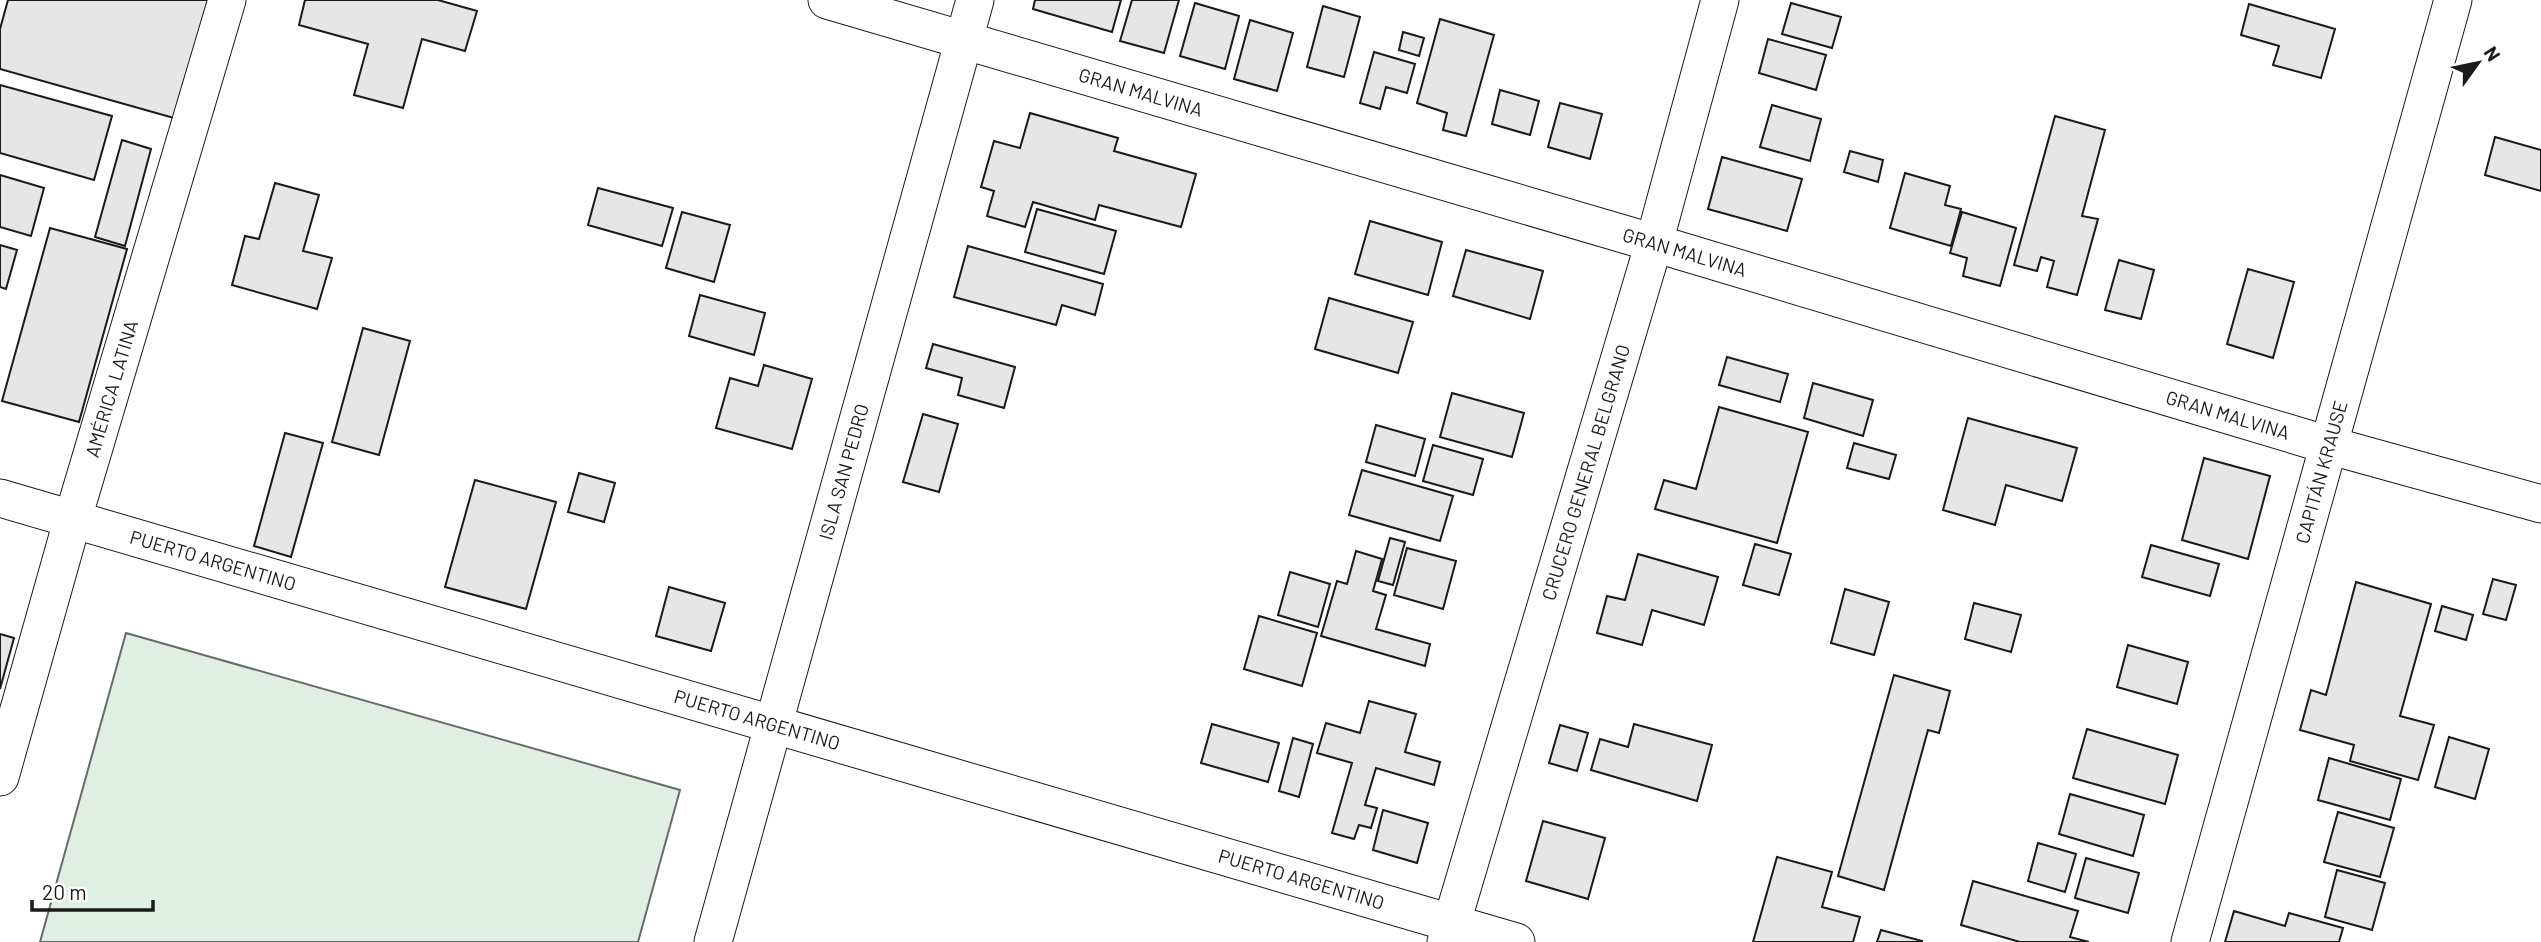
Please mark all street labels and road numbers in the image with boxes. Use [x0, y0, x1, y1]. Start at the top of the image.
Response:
street label: GRAN MALVINA [1076, 63, 1206, 121]
street label: GRAN MALVINA [1620, 222, 1750, 281]
street label: AMÉRICA LATINA [80, 317, 142, 460]
street label: CRUCERO GENERAL BELGRANO [1536, 342, 1634, 603]
street label: GRAN MALVINA [2163, 385, 2293, 444]
street label: CAPITÁN KRAUSE [2290, 398, 2352, 546]
street label: ISLA SAN PEDRO [813, 401, 873, 542]
street label: PUERTO ARGENTINO [128, 525, 299, 595]
street label: PUERTO ARGENTINO [672, 684, 843, 754]
street label: PUERTO ARGENTINO [1216, 843, 1387, 914]

